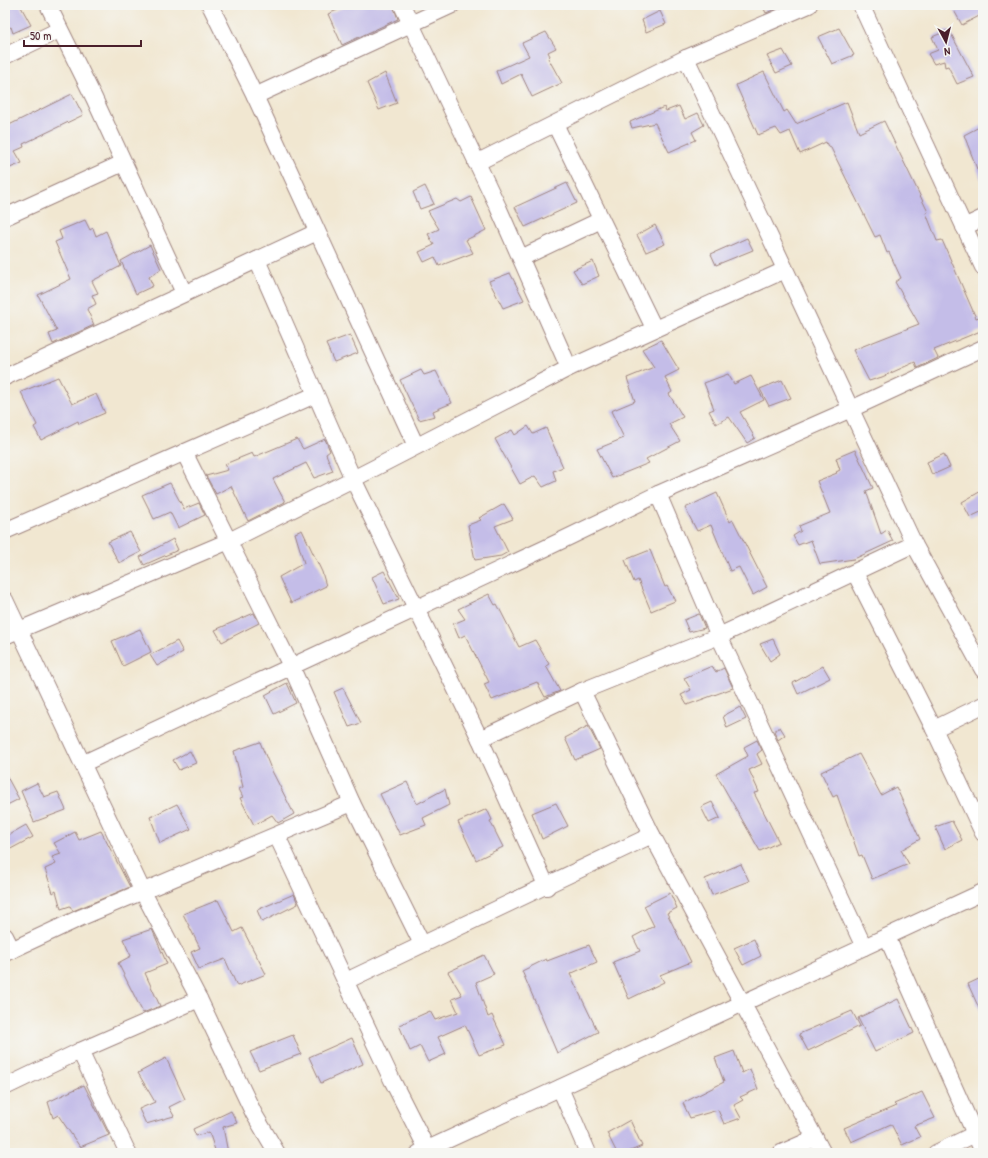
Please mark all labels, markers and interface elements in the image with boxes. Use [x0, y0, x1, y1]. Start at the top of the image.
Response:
scale bar [24, 22, 141, 48]
north arrow [926, 22, 966, 62]
text: 50 m [30, 27, 51, 44]
text: N [943, 45, 951, 59]

